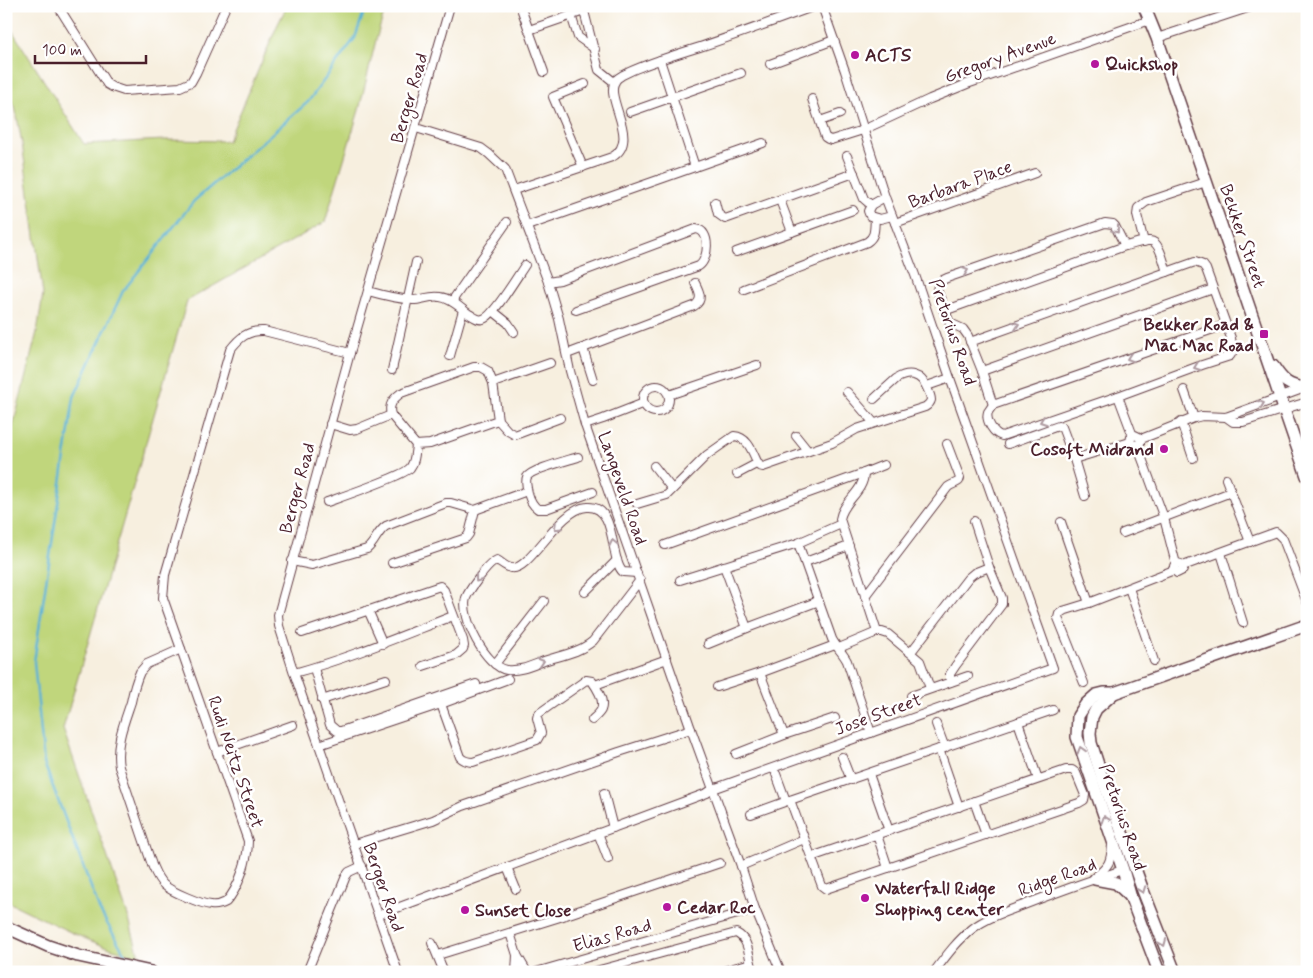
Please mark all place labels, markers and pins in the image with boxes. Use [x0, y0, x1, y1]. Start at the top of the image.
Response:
place label: ACTS [865, 44, 912, 68]
marker: ACTS [849, 49, 861, 61]
place label: Quickshop [1105, 53, 1178, 77]
marker: Quickshop [1089, 58, 1101, 70]
place label: Bekker Road & Mac Mac Road [1143, 313, 1254, 358]
marker: Bekker Road & Mac Mac Road [1258, 328, 1270, 340]
place label: Cosoft Midrand [1030, 438, 1154, 462]
marker: Cosoft Midrand [1158, 443, 1170, 455]
place label: Waterfall Ridge Shopping center [874, 877, 1004, 922]
marker: Waterfall Ridge Shopping center [859, 892, 871, 904]
place label: Cedar Roc [677, 896, 756, 920]
place label: Sunset Close [475, 899, 571, 923]
marker: Cedar Roc [661, 901, 673, 913]
marker: Sunset Close [459, 904, 471, 916]

